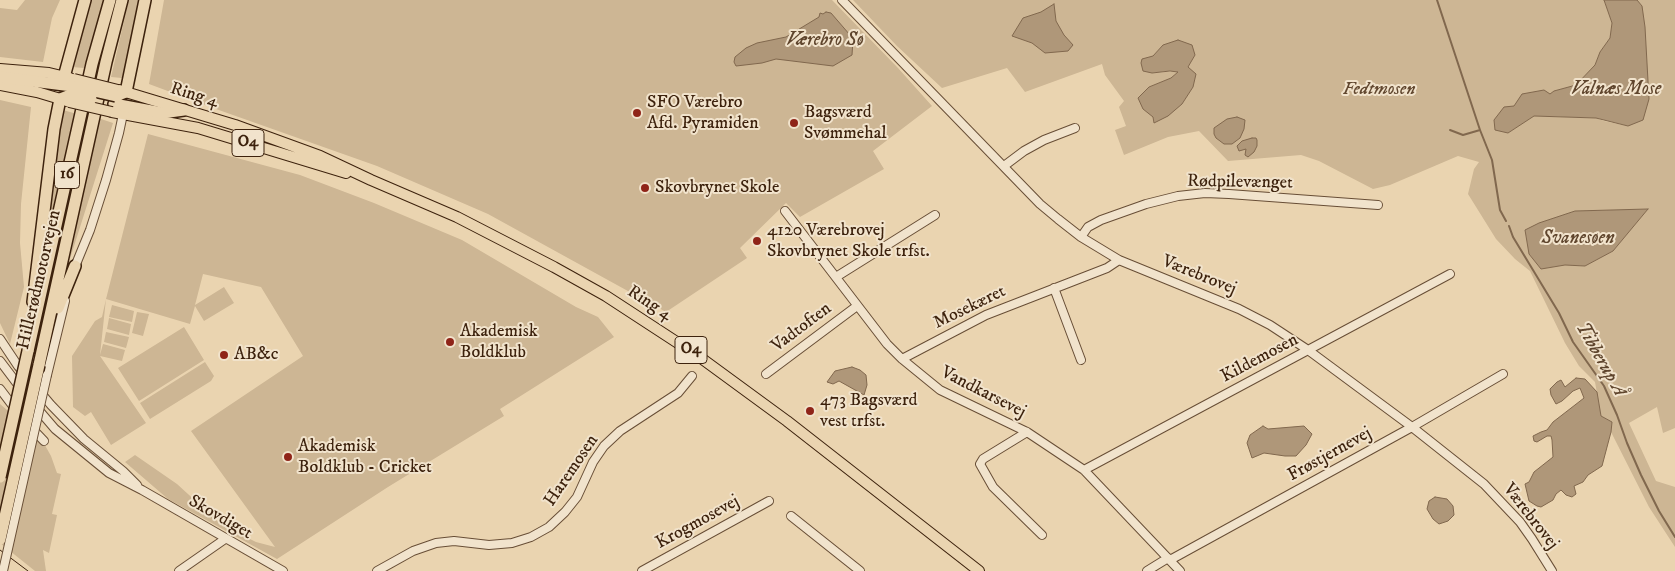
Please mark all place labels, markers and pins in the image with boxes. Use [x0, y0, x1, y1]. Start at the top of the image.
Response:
place label: SFO Værebro Afd. Pyramiden [647, 92, 759, 134]
place label: Bagsværd Svømmehal [804, 102, 887, 144]
marker: SFO Værebro Afd. Pyramiden [631, 107, 643, 119]
marker: Bagsværd Svømmehal [788, 117, 800, 129]
place label: Skovbrynet Skole [655, 177, 780, 199]
marker: Skovbrynet Skole [639, 182, 651, 194]
place label: 4120 Værebrovej Skovbrynet Skole trfst. [767, 220, 930, 262]
marker: 4120 Værebrovej Skovbrynet Skole trfst. [751, 235, 763, 247]
place label: Akademisk Boldklub [460, 321, 538, 364]
marker: Akademisk Boldklub [444, 336, 456, 348]
place label: AB&c [234, 344, 278, 366]
marker: AB&c [218, 349, 230, 361]
place label: 473 Bagsværd vest trfst. [820, 390, 918, 432]
marker: 473 Bagsværd vest trfst. [804, 405, 816, 417]
place label: Akademisk Boldklub - Cricket [298, 436, 432, 478]
marker: Akademisk Boldklub - Cricket [282, 451, 294, 463]

